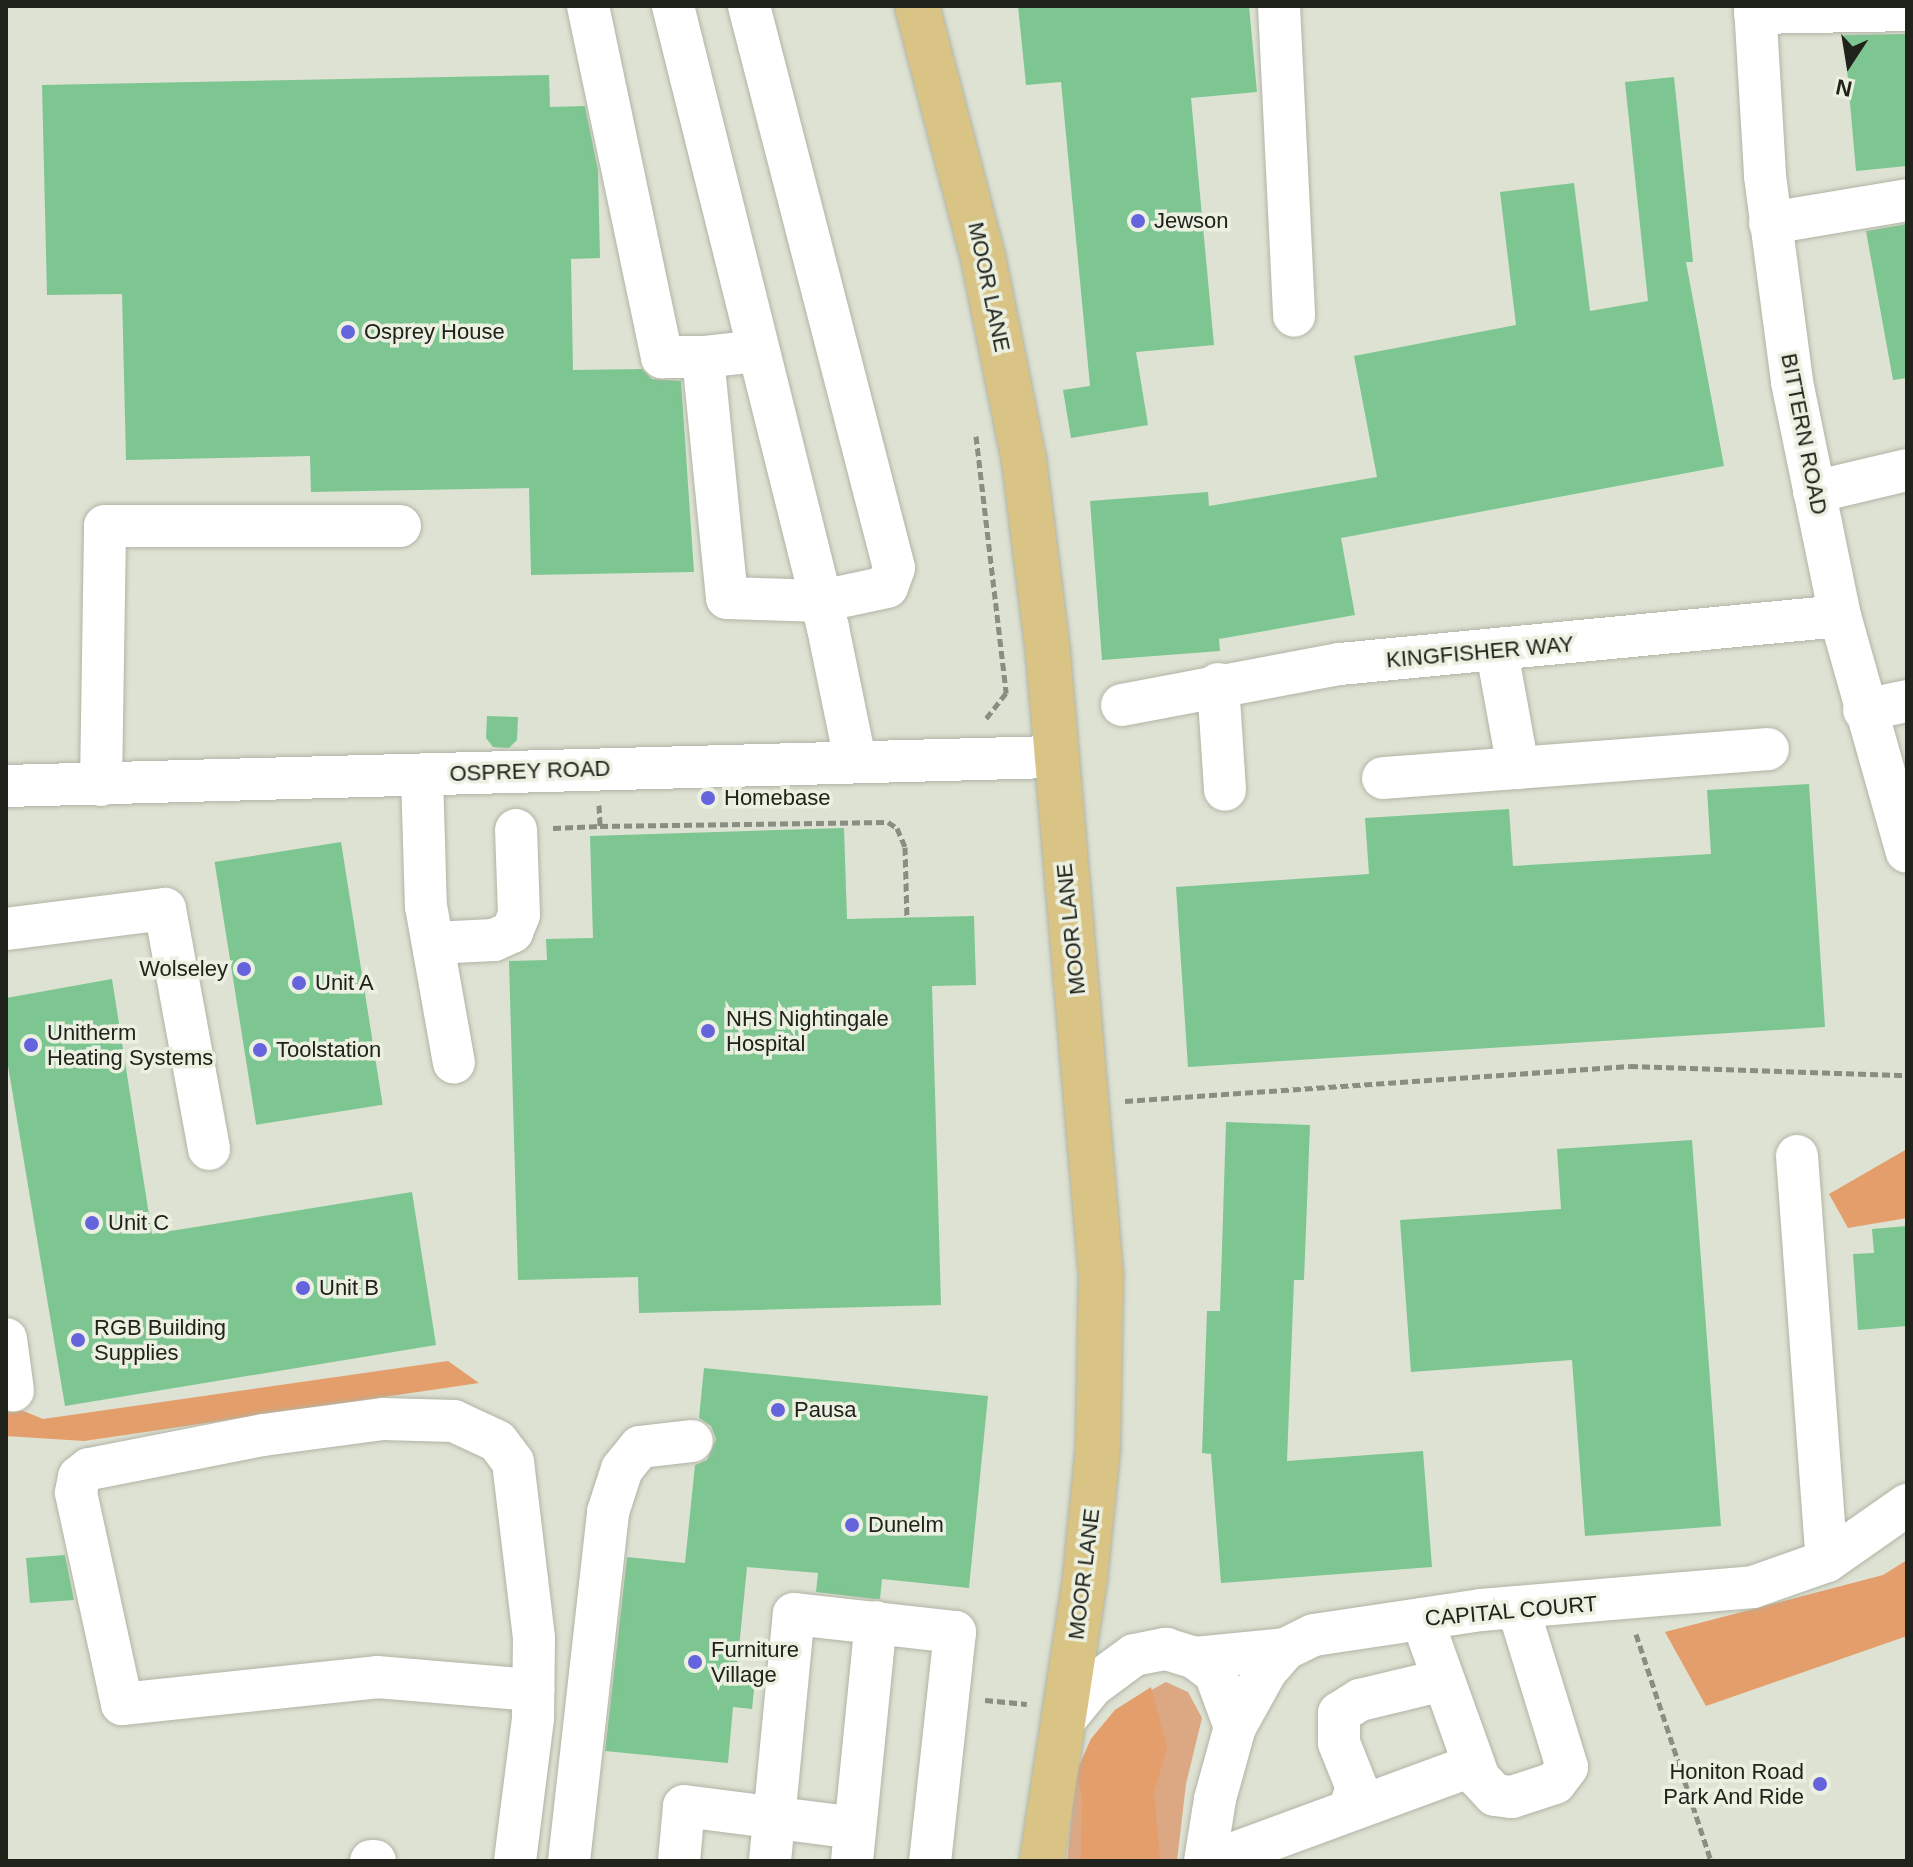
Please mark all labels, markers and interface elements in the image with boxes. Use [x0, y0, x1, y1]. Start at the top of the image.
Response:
north arrow [1809, 24, 1889, 104]
text: N [1834, 74, 1854, 102]
place label: Jewson [1154, 208, 1229, 234]
marker: Jewson [1129, 212, 1147, 230]
street label: MOOR LANE [962, 220, 1016, 354]
place label: Osprey House [364, 319, 505, 345]
marker: Osprey House [339, 323, 357, 341]
street label: BITTERN ROAD [1775, 351, 1833, 517]
street label: KINGFISHER WAY [1385, 631, 1575, 673]
street label: OSPREY ROAD [449, 755, 611, 787]
place label: Homebase [724, 785, 830, 811]
marker: Homebase [699, 789, 717, 807]
street label: MOOR LANE [1051, 862, 1091, 996]
place label: Wolseley [139, 956, 228, 982]
marker: Wolseley [235, 960, 253, 978]
place label: Unit A [315, 970, 375, 996]
marker: Unit A [290, 974, 308, 992]
place label: NHS Nightingale Hospital [726, 1005, 889, 1056]
place label: Unitherm Heating Systems [47, 1019, 213, 1070]
marker: NHS Nightingale Hospital [697, 1020, 719, 1042]
marker: Unitherm Heating Systems [22, 1036, 40, 1054]
place label: Toolstation [276, 1037, 381, 1063]
marker: Toolstation [251, 1041, 269, 1059]
place label: Unit C [108, 1210, 169, 1236]
marker: Unit C [83, 1214, 101, 1232]
place label: Unit B [319, 1275, 379, 1301]
marker: Unit B [294, 1279, 312, 1297]
place label: RGB Building Supplies [94, 1314, 226, 1366]
marker: RGB Building Supplies [69, 1331, 87, 1349]
place label: Pausa [794, 1397, 856, 1423]
marker: Pausa [769, 1401, 787, 1419]
street label: MOOR LANE [1063, 1507, 1105, 1641]
place label: Dunelm [868, 1512, 944, 1538]
marker: Dunelm [843, 1516, 861, 1534]
street label: CAPITAL COURT [1423, 1590, 1599, 1632]
place label: Furniture Village [711, 1636, 799, 1688]
marker: Furniture Village [686, 1653, 704, 1671]
place label: Honiton Road Park And Ride [1662, 1758, 1804, 1810]
marker: Honiton Road Park And Ride [1811, 1775, 1829, 1793]

